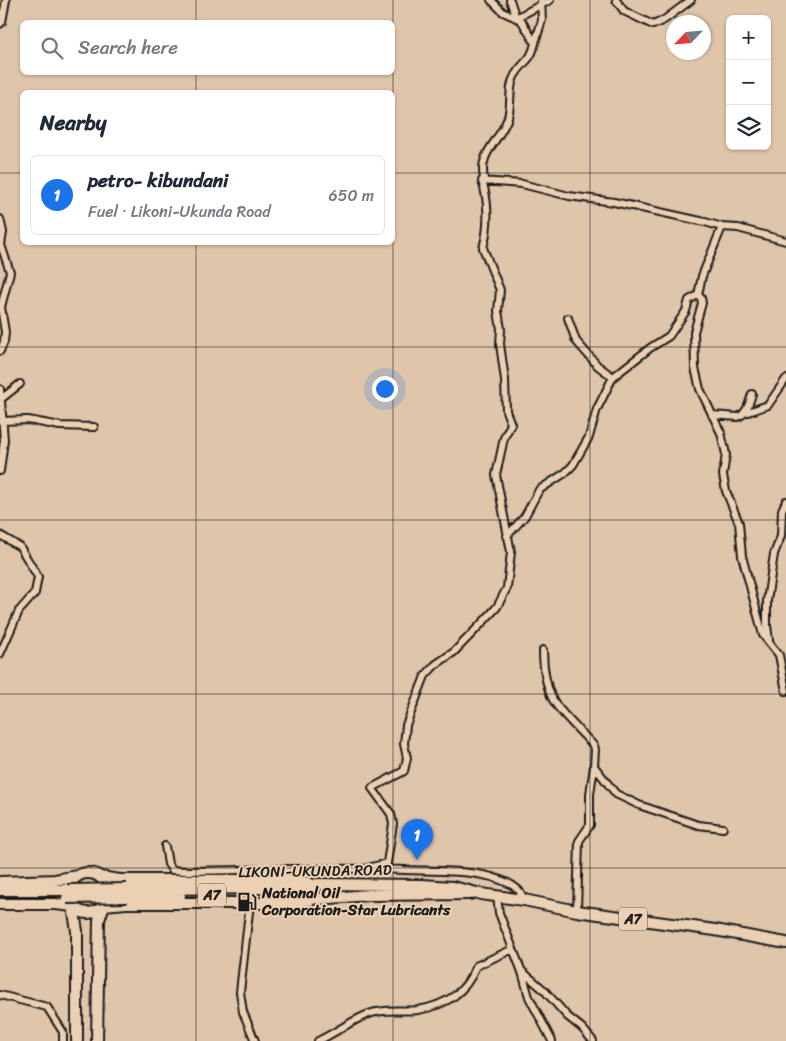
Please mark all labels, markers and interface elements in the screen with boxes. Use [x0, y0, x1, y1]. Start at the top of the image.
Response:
north arrow [666, 15, 711, 60]
map controls [726, 15, 771, 150]
button: + [726, 15, 771, 60]
search box [20, 20, 395, 75]
text: Search here [78, 31, 178, 64]
icon: search [38, 34, 66, 62]
button: − [726, 60, 771, 105]
text: Nearby [40, 104, 106, 142]
button: layers [726, 105, 771, 150]
text: petro- kibundani [88, 164, 228, 197]
text: 1 [54, 181, 60, 210]
text: 650 m [329, 181, 374, 210]
text: Fuel · Likoni-Ukunda Road [88, 197, 271, 226]
your location [372, 376, 398, 402]
pin: 1 [401, 819, 433, 860]
street label: LIKONI-UKUNDA ROAD [238, 857, 392, 885]
place label: National Oil Corporation-Star Lubricants [261, 880, 451, 923]
road number: A7 [198, 884, 226, 906]
fuel station icon: National Oil Corporation-Star Lubricants [236, 891, 258, 913]
road number: A7 [619, 908, 647, 931]

